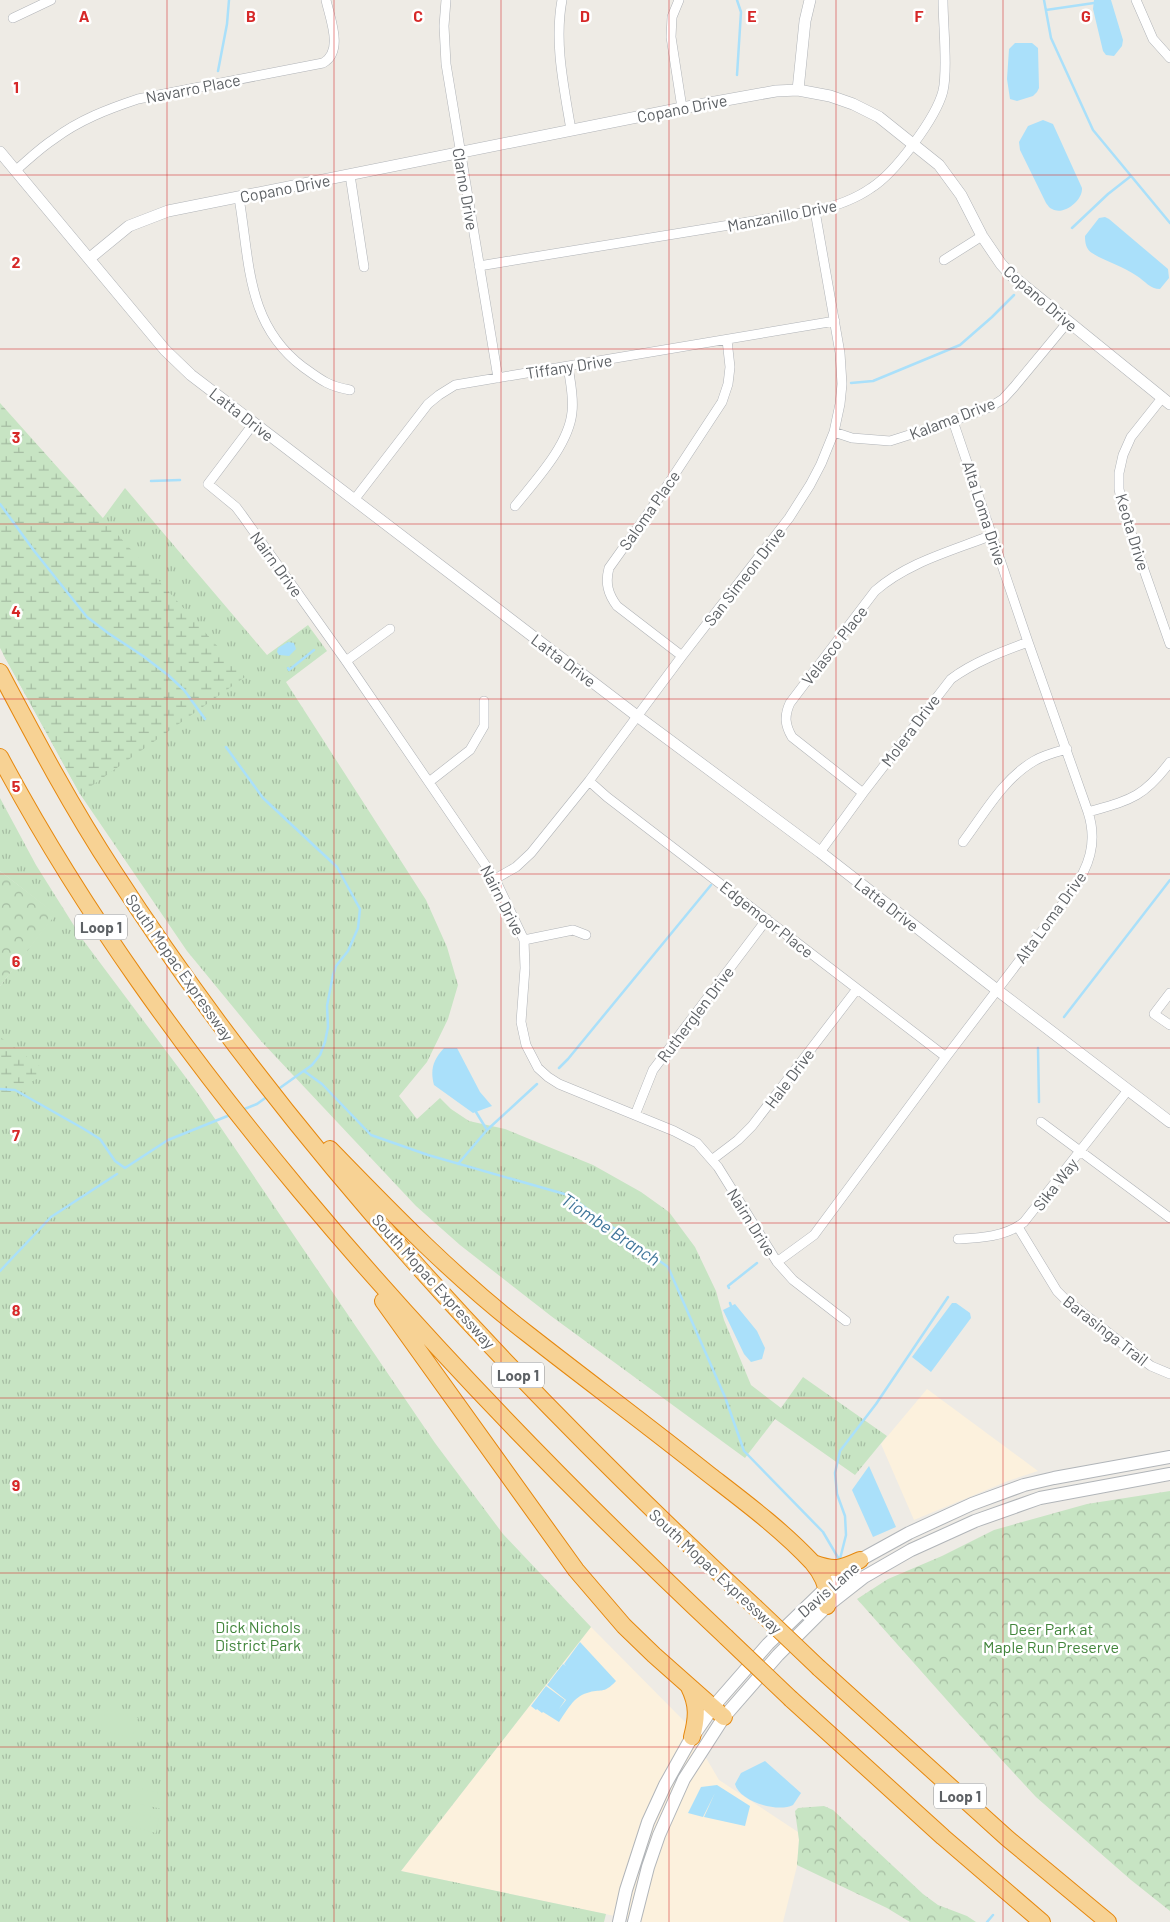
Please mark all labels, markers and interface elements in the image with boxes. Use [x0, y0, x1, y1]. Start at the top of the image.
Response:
text: A [79, 6, 90, 25]
text: B [246, 6, 256, 25]
text: C [413, 6, 423, 25]
text: D [580, 6, 590, 25]
text: E [747, 6, 757, 25]
text: F [915, 6, 924, 25]
text: G [1081, 6, 1091, 25]
street label: Navarro Place [144, 70, 242, 106]
text: 1 [13, 77, 19, 96]
street label: Copano Drive [635, 90, 729, 126]
street label: Clarno Drive [449, 146, 483, 232]
street label: Copano Drive [238, 170, 332, 206]
street label: Manzanillo Drive [726, 195, 838, 235]
text: 2 [12, 252, 21, 271]
street label: Copano Drive [1000, 261, 1082, 335]
street label: Tiffany Drive [525, 350, 613, 382]
street label: Latta Drive [206, 383, 278, 445]
street label: Kalama Drive [907, 393, 997, 443]
text: 3 [12, 427, 20, 446]
street label: Alta Loma Drive [959, 458, 1011, 568]
street label: Saloma Place [615, 467, 683, 553]
street label: Keota Drive [1112, 491, 1154, 573]
street label: San Simeon Drive [699, 523, 789, 629]
street label: Nairn Drive [247, 528, 307, 600]
text: 4 [11, 601, 21, 620]
street label: Velasco Place [797, 602, 871, 688]
street label: Latta Drive [528, 630, 600, 690]
street label: Molera Drive [877, 690, 943, 770]
text: 5 [12, 776, 21, 795]
street label: Nairn Drive [477, 862, 529, 938]
street label: Alta Loma Drive [1010, 867, 1090, 967]
street label: Latta Drive [851, 873, 923, 935]
street label: Edgemoor Place [717, 877, 817, 961]
street label: South Mopac Expressway [122, 890, 238, 1045]
road number: Loop 1 [75, 914, 127, 940]
text: 6 [12, 951, 21, 970]
street label: Rutherglen Drive [653, 962, 737, 1066]
street label: Hale Drive [760, 1044, 818, 1112]
text: 7 [12, 1125, 20, 1144]
street label: Sika Way [1029, 1153, 1082, 1214]
street label: Nairn Drive [724, 1185, 780, 1259]
water label: Tiombe Branch [557, 1188, 665, 1270]
street label: South Mopac Expressway [368, 1210, 500, 1353]
street label: Barasinga Trail [1060, 1291, 1152, 1369]
text: 8 [12, 1300, 21, 1319]
road number: Loop 1 [492, 1362, 544, 1388]
text: 9 [12, 1475, 20, 1494]
street label: South Mopac Expressway [646, 1504, 787, 1638]
street label: Davis Lane [794, 1557, 862, 1621]
park label: Dick Nichols District Park [215, 1617, 301, 1654]
park label: Deer Park at Maple Run Preserve [983, 1619, 1119, 1656]
road number: Loop 1 [934, 1784, 986, 1808]

